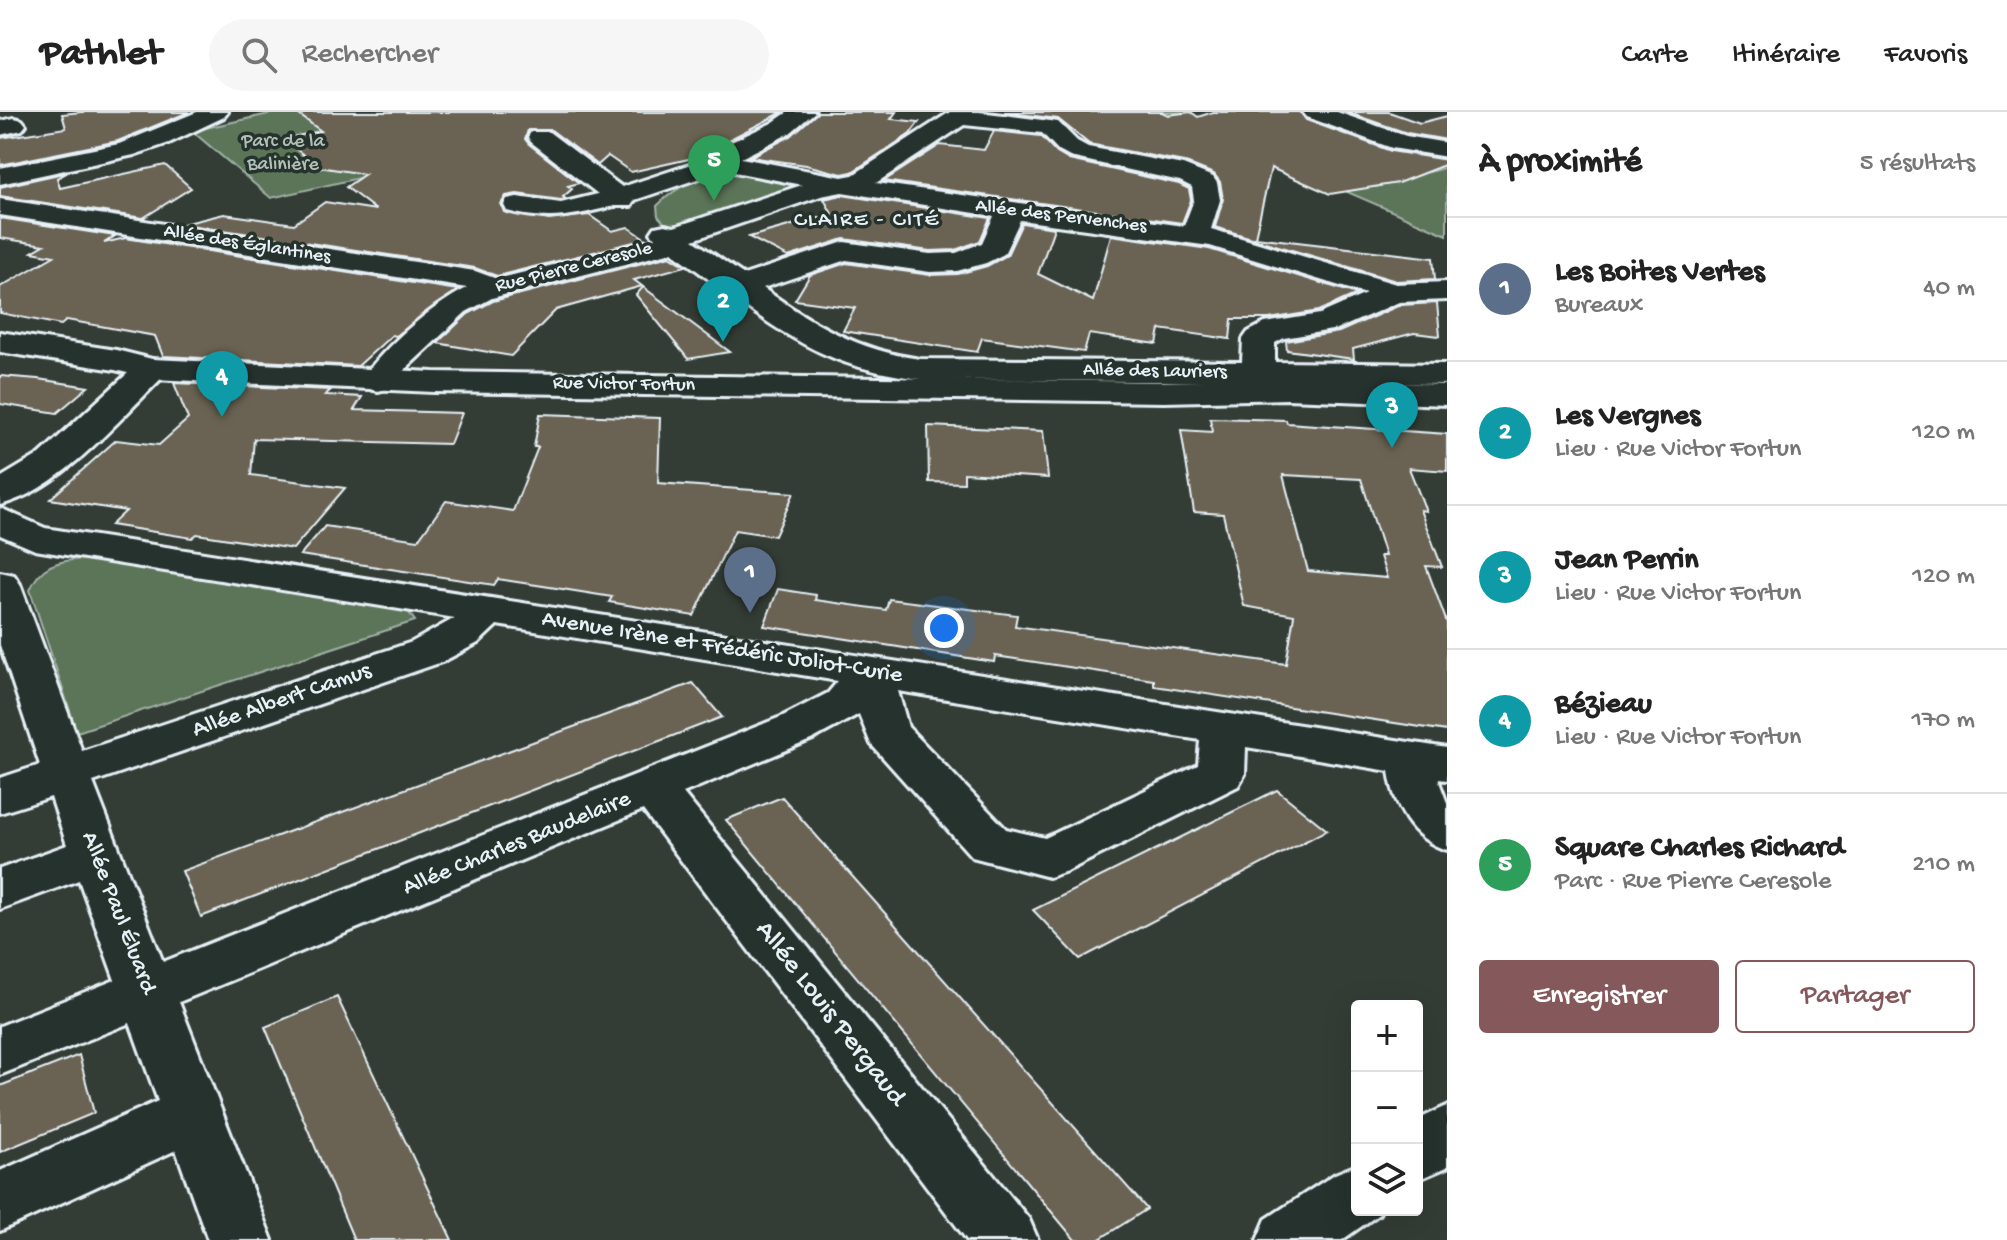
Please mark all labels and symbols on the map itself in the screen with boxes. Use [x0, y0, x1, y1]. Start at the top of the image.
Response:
park label: Parc de la Balinière [240, 131, 325, 177]
pin: 5 [688, 135, 740, 201]
street label: Allée des Pervenches [974, 195, 1149, 239]
district label: CLAIRE - CITÉ [794, 208, 940, 234]
street label: Allée des Églantines [162, 219, 333, 270]
street label: Rue Pierre Ceresole [493, 237, 655, 299]
pin: 2 [697, 276, 749, 342]
pin: 4 [196, 351, 248, 417]
street label: Allée des Lauriers [1083, 359, 1228, 385]
street label: Rue Victor Fortun [553, 372, 696, 398]
pin: 3 [1366, 382, 1418, 448]
pin: 1 [724, 547, 776, 613]
street label: Avenue Irène et Frédéric Joliot-Curie [540, 605, 905, 691]
your location [924, 608, 964, 648]
street label: Allée Albert Camus [189, 656, 376, 745]
street label: Allée Charles Baudelaire [399, 785, 636, 903]
street label: Allée Paul Éluard [74, 828, 163, 1000]
street label: Allée Louis Pergaud [747, 915, 914, 1115]

